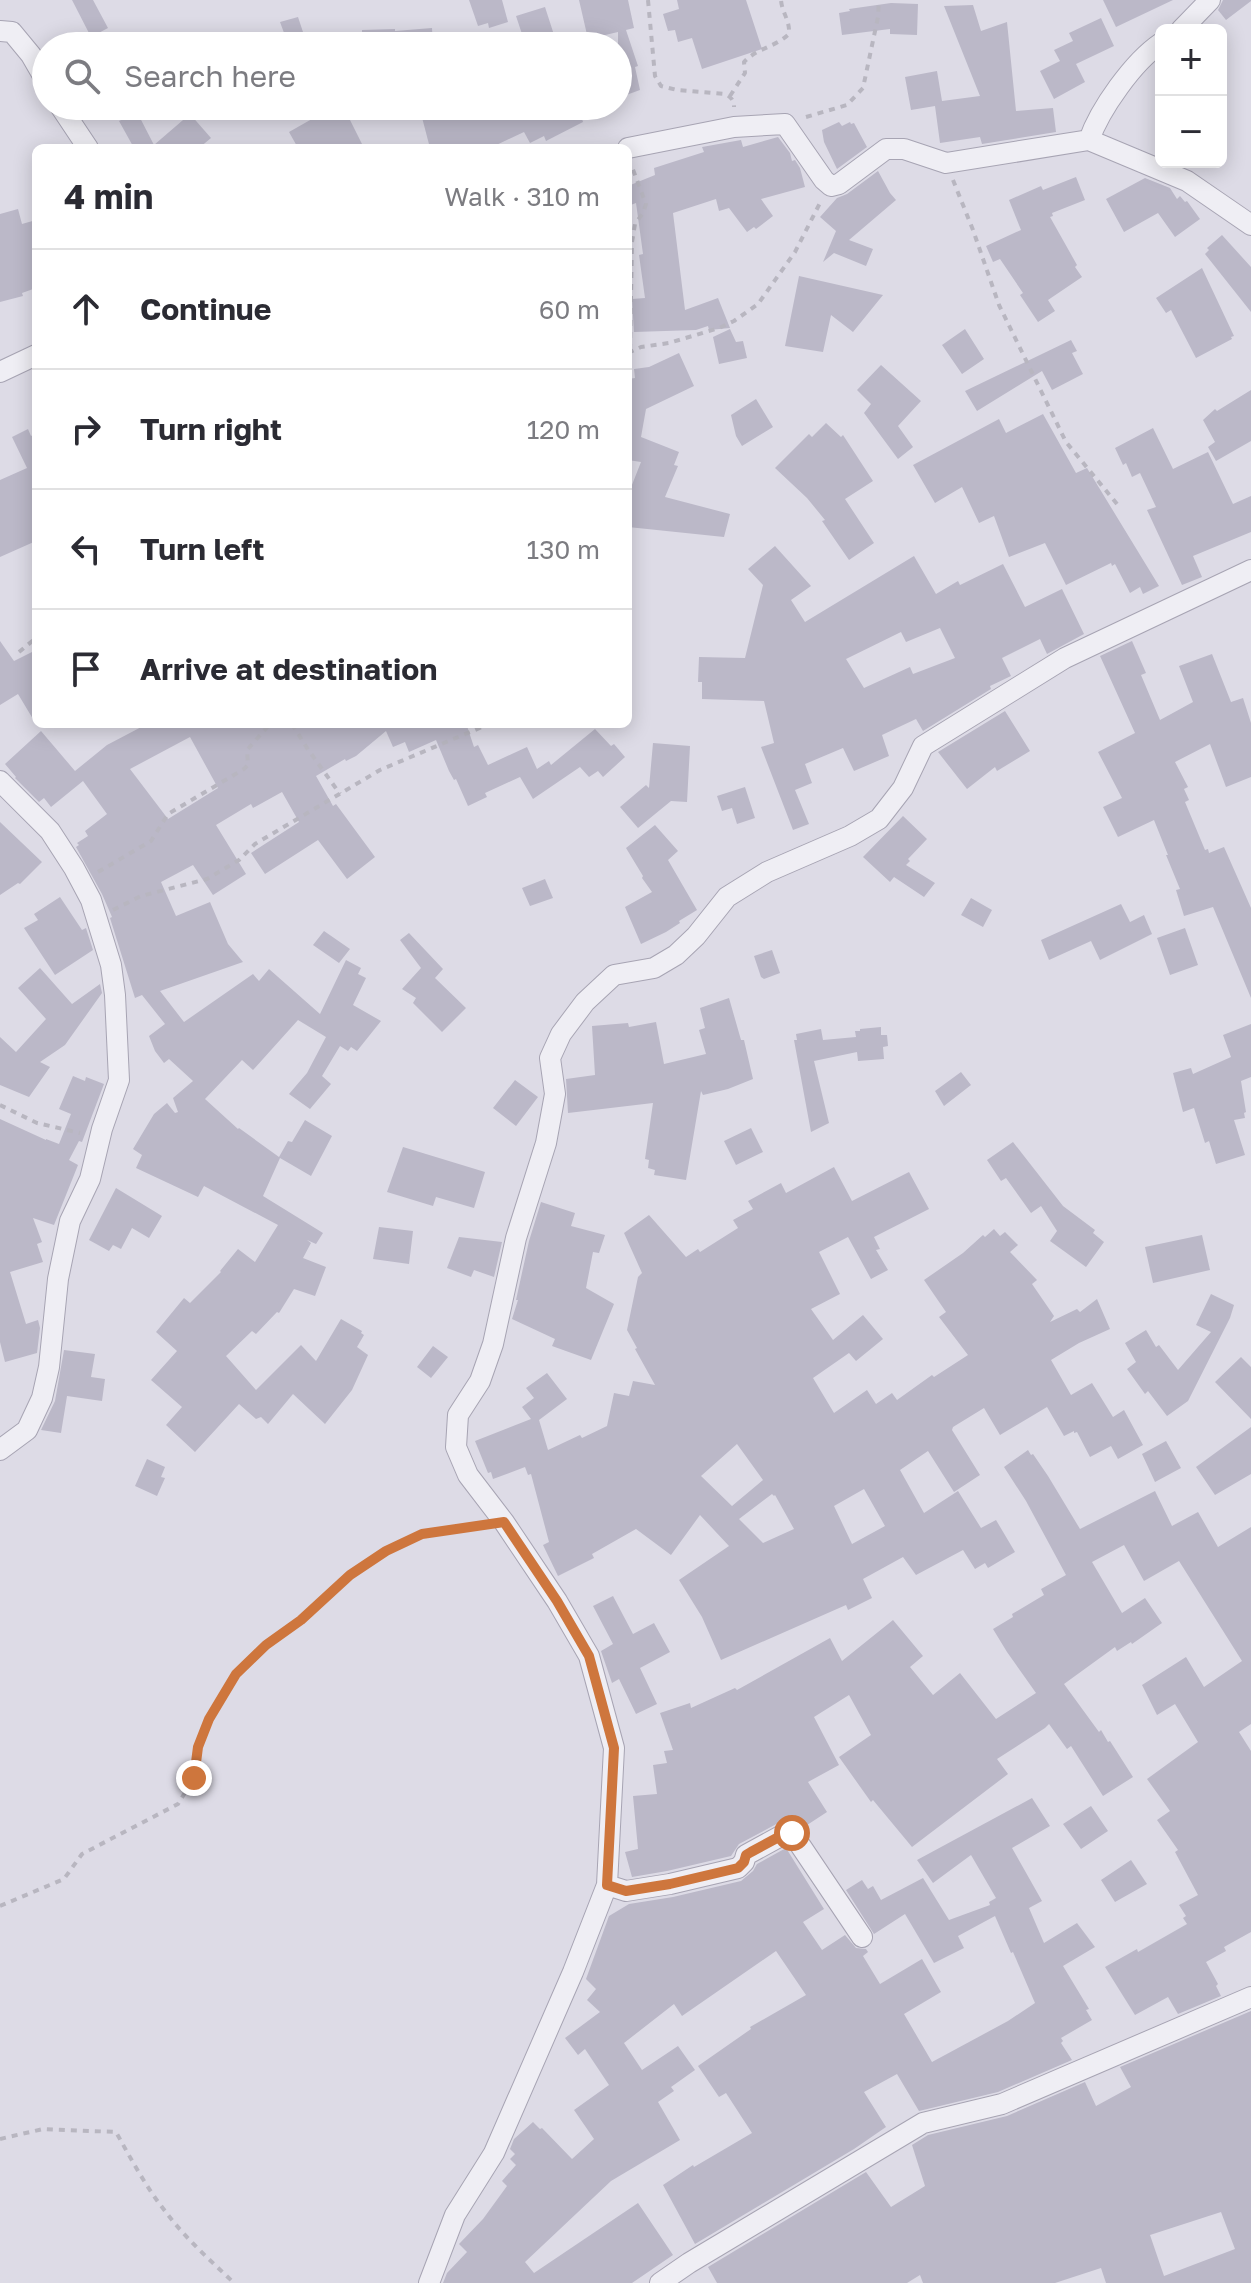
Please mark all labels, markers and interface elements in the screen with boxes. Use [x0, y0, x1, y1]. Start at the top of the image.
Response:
map controls [1155, 24, 1227, 168]
button: + [1155, 24, 1227, 96]
search box [32, 32, 632, 120]
icon: search [60, 54, 104, 98]
text: Search here [124, 58, 296, 94]
button: − [1155, 96, 1227, 168]
text: 4 min [64, 176, 153, 216]
text: Walk · 310 m [444, 181, 600, 212]
icon: ahead [64, 287, 108, 331]
text: Continue [140, 291, 271, 327]
text: 60 m [539, 294, 600, 325]
icon: right [64, 407, 108, 451]
text: Turn right [140, 411, 282, 447]
text: 120 m [527, 414, 600, 445]
icon: left [64, 527, 108, 571]
text: Turn left [140, 531, 265, 567]
text: 130 m [527, 534, 600, 565]
icon: arrive [64, 647, 108, 691]
text: Arrive at destination [140, 651, 437, 687]
route end [176, 1760, 212, 1796]
route start [774, 1815, 810, 1851]

